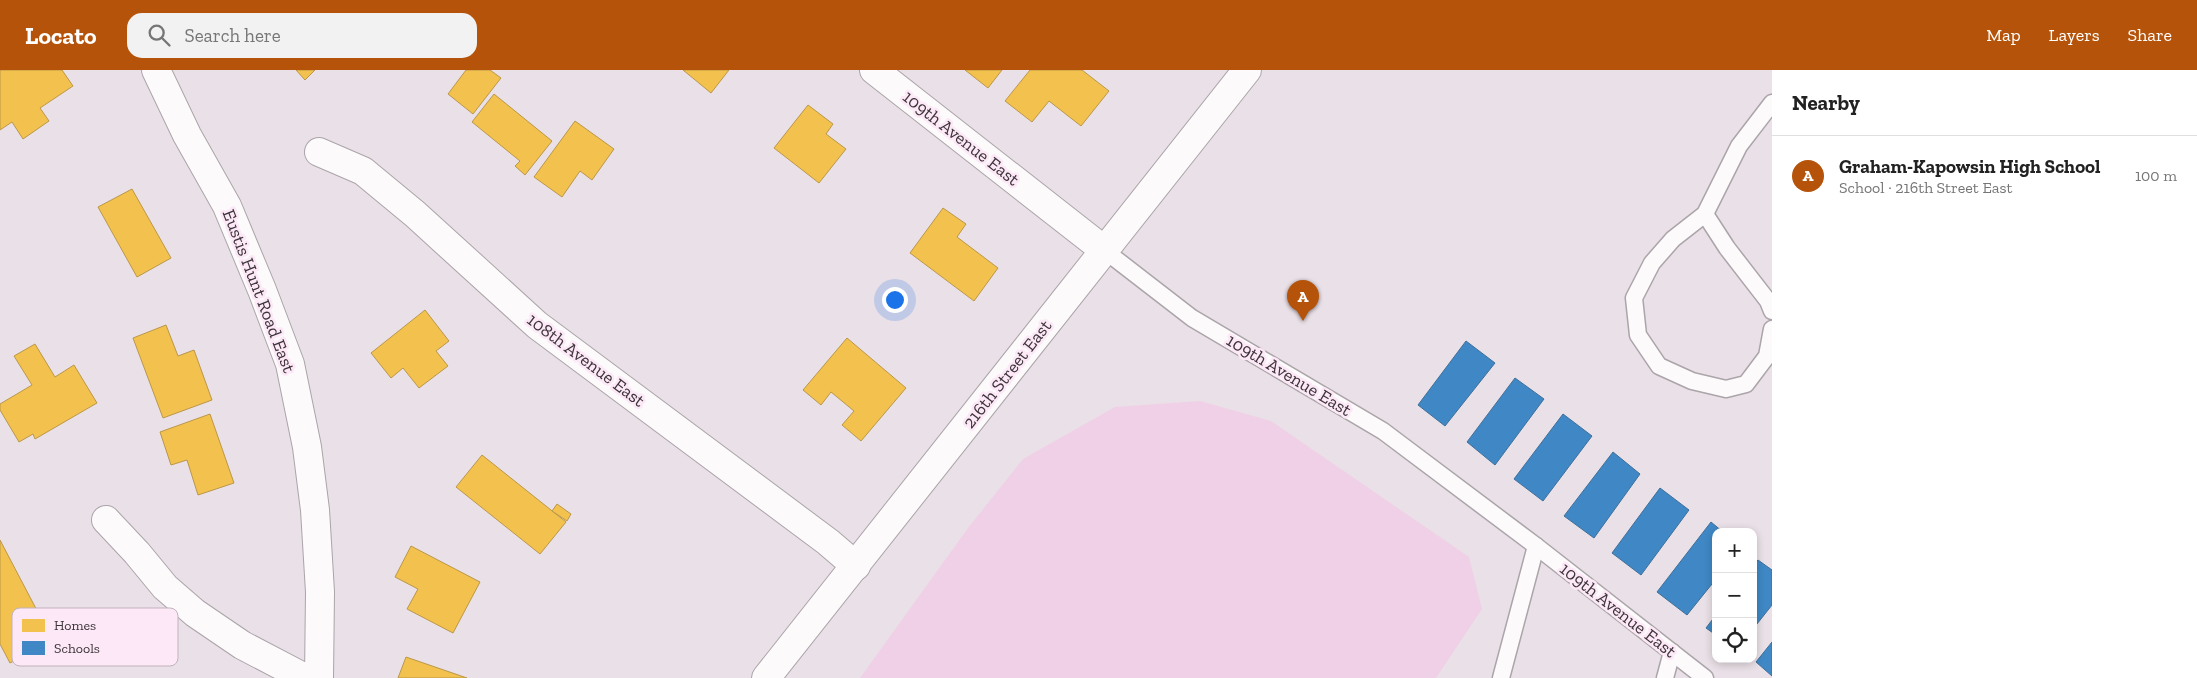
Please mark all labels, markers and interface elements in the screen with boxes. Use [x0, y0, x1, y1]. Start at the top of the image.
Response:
search box [127, 13, 477, 58]
text: Locato [25, 21, 97, 50]
icon: search [145, 21, 173, 49]
text: Search here [185, 24, 281, 47]
text: Map [1986, 24, 2021, 46]
text: Layers [2049, 24, 2100, 46]
text: Share [2128, 24, 2172, 46]
street label: 109th Avenue East [898, 86, 1024, 191]
text: Nearby [1792, 90, 1860, 115]
text: Graham-Kapowsin High School [1839, 155, 2100, 178]
text: A [1803, 166, 1814, 185]
text: 100 m [2135, 166, 2177, 185]
text: School · 216th Street East [1839, 178, 2012, 197]
street label: Eustis Hunt Road East [218, 206, 300, 376]
pin: A [1287, 280, 1319, 321]
your location [882, 287, 908, 313]
street label: 108th Avenue East [523, 308, 650, 412]
street label: 216th Street East [958, 315, 1056, 433]
street label: 109th Avenue East [1223, 329, 1356, 421]
map controls [1712, 528, 1757, 663]
button: + [1712, 528, 1757, 573]
street label: 109th Avenue East [1555, 558, 1681, 663]
button: − [1712, 573, 1757, 618]
legend [12, 608, 178, 666]
text: Homes [54, 617, 96, 634]
button: locate [1712, 618, 1757, 663]
text: Schools [54, 640, 100, 657]

